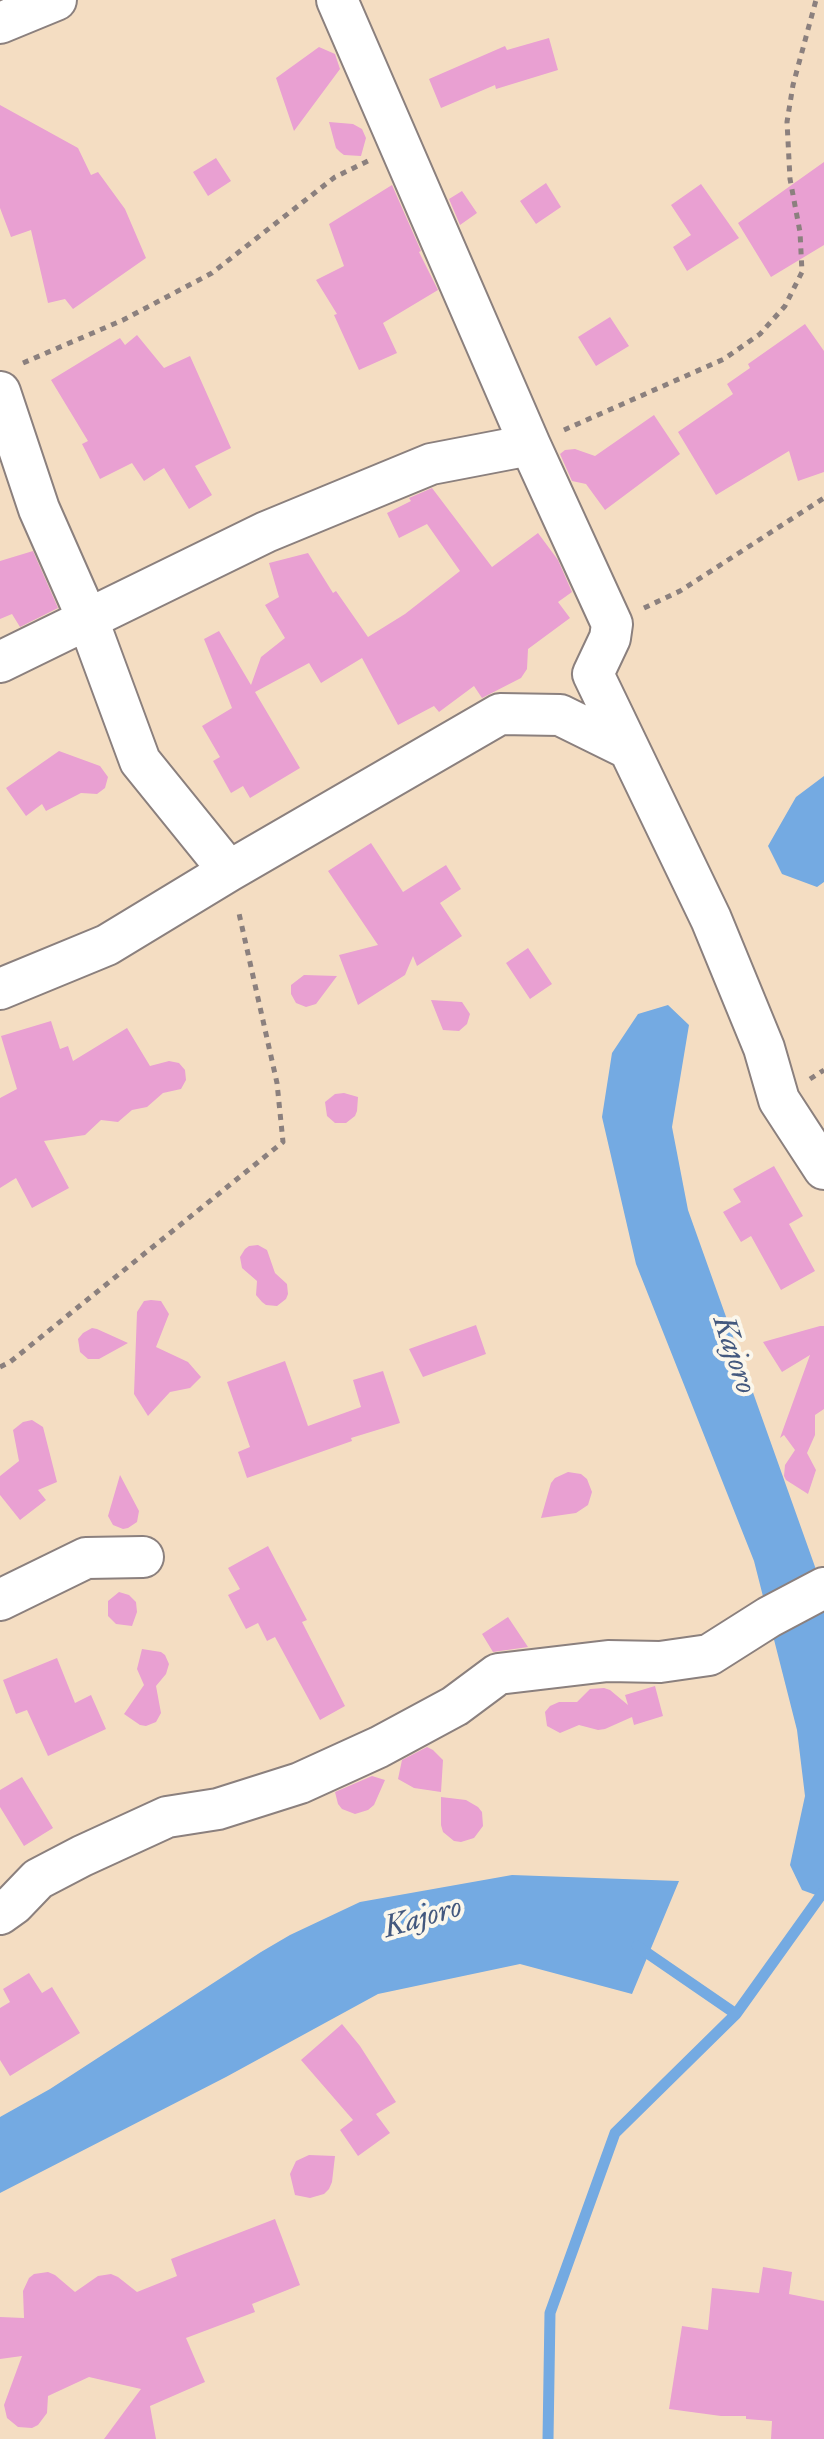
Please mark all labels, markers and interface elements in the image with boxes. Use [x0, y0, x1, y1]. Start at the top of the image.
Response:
water label: Kajoro [704, 1311, 762, 1399]
water label: Kajoro [380, 1891, 466, 1947]

